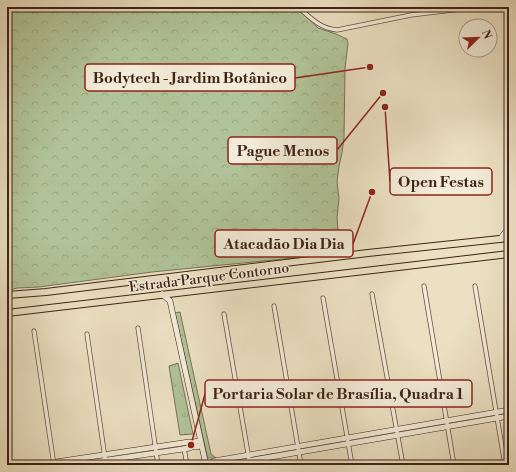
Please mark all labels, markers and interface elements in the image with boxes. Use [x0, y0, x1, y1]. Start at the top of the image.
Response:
north arrow [458, 18, 498, 58]
text: N [478, 28, 495, 41]
callout: Bodytech - Jardim Botânico [85, 64, 295, 91]
text: Bodytech - Jardim Botânico [93, 69, 287, 88]
callout: Pague Menos [228, 137, 337, 164]
text: Pague Menos [237, 142, 329, 161]
callout: Open Festas [390, 168, 492, 195]
text: Open Festas [398, 173, 484, 192]
callout: Atacadão Dia Dia [215, 230, 353, 257]
text: Atacadão Dia Dia [222, 235, 346, 254]
street label: Estrada Parque Contorno [128, 259, 290, 297]
callout: Portaria Solar de Brasília, Quadra 1 [205, 380, 472, 407]
text: Portaria Solar de Brasília, Quadra 1 [213, 385, 464, 404]

